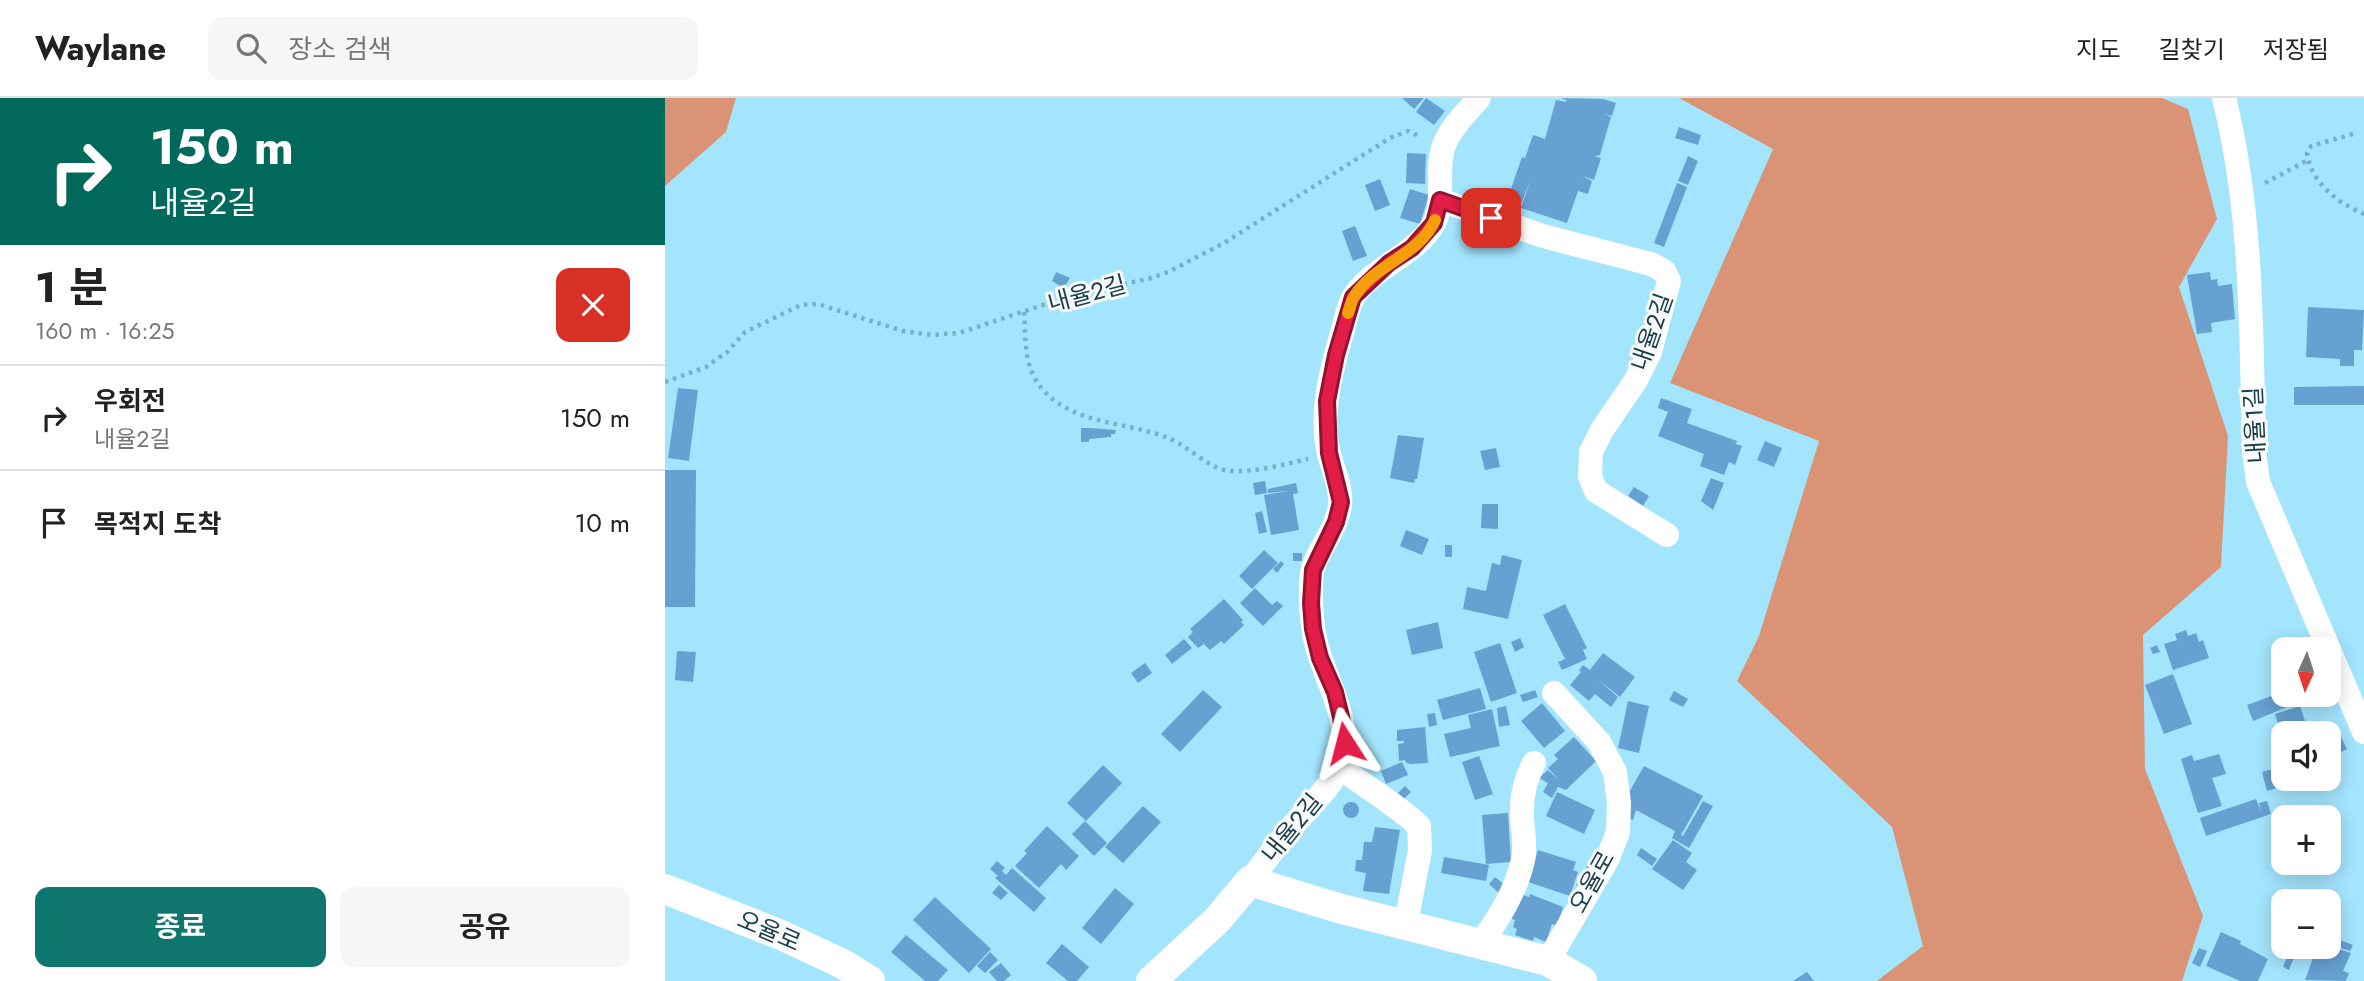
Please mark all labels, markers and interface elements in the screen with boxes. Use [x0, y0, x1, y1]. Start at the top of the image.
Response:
search box [208, 17, 698, 80]
text: Waylane [35, 25, 166, 72]
icon: search [232, 29, 270, 67]
text: 장소 검색 [288, 30, 392, 68]
text: 지도 [2076, 32, 2121, 67]
text: 길찾기 [2159, 32, 2225, 67]
text: 저장됨 [2263, 32, 2329, 67]
text: 150 m [150, 112, 294, 182]
icon: right [35, 126, 126, 217]
text: 내율2길 [150, 180, 257, 226]
pin [1461, 188, 1521, 248]
icon: arrive [1472, 199, 1510, 237]
text: 1 분 [35, 257, 108, 318]
street label: 내율2길 [1044, 266, 1130, 321]
button: close [556, 268, 630, 342]
street label: 내율2길 [1622, 288, 1681, 375]
text: 160 m · 16:25 [35, 314, 175, 348]
text: 우회전 [94, 382, 166, 420]
street label: 내율1길 [2235, 386, 2274, 464]
icon: right [35, 399, 73, 437]
text: 150 m [560, 399, 630, 437]
text: 내율2길 [94, 422, 171, 456]
icon: arrive [35, 504, 73, 542]
text: 10 m [575, 504, 630, 542]
text: 목적지 도착 [94, 505, 221, 543]
north arrow [2271, 637, 2341, 707]
map controls [2271, 637, 2341, 959]
position arrow [1308, 706, 1382, 780]
button: sound [2271, 721, 2341, 791]
street label: 내율2길 [1253, 786, 1330, 870]
button: + [2271, 805, 2341, 875]
street label: 오율로 [1560, 844, 1623, 919]
button: 종료 [35, 887, 326, 967]
button: 공유 [340, 887, 630, 967]
button: − [2271, 889, 2341, 959]
street label: 오율로 [732, 901, 807, 960]

